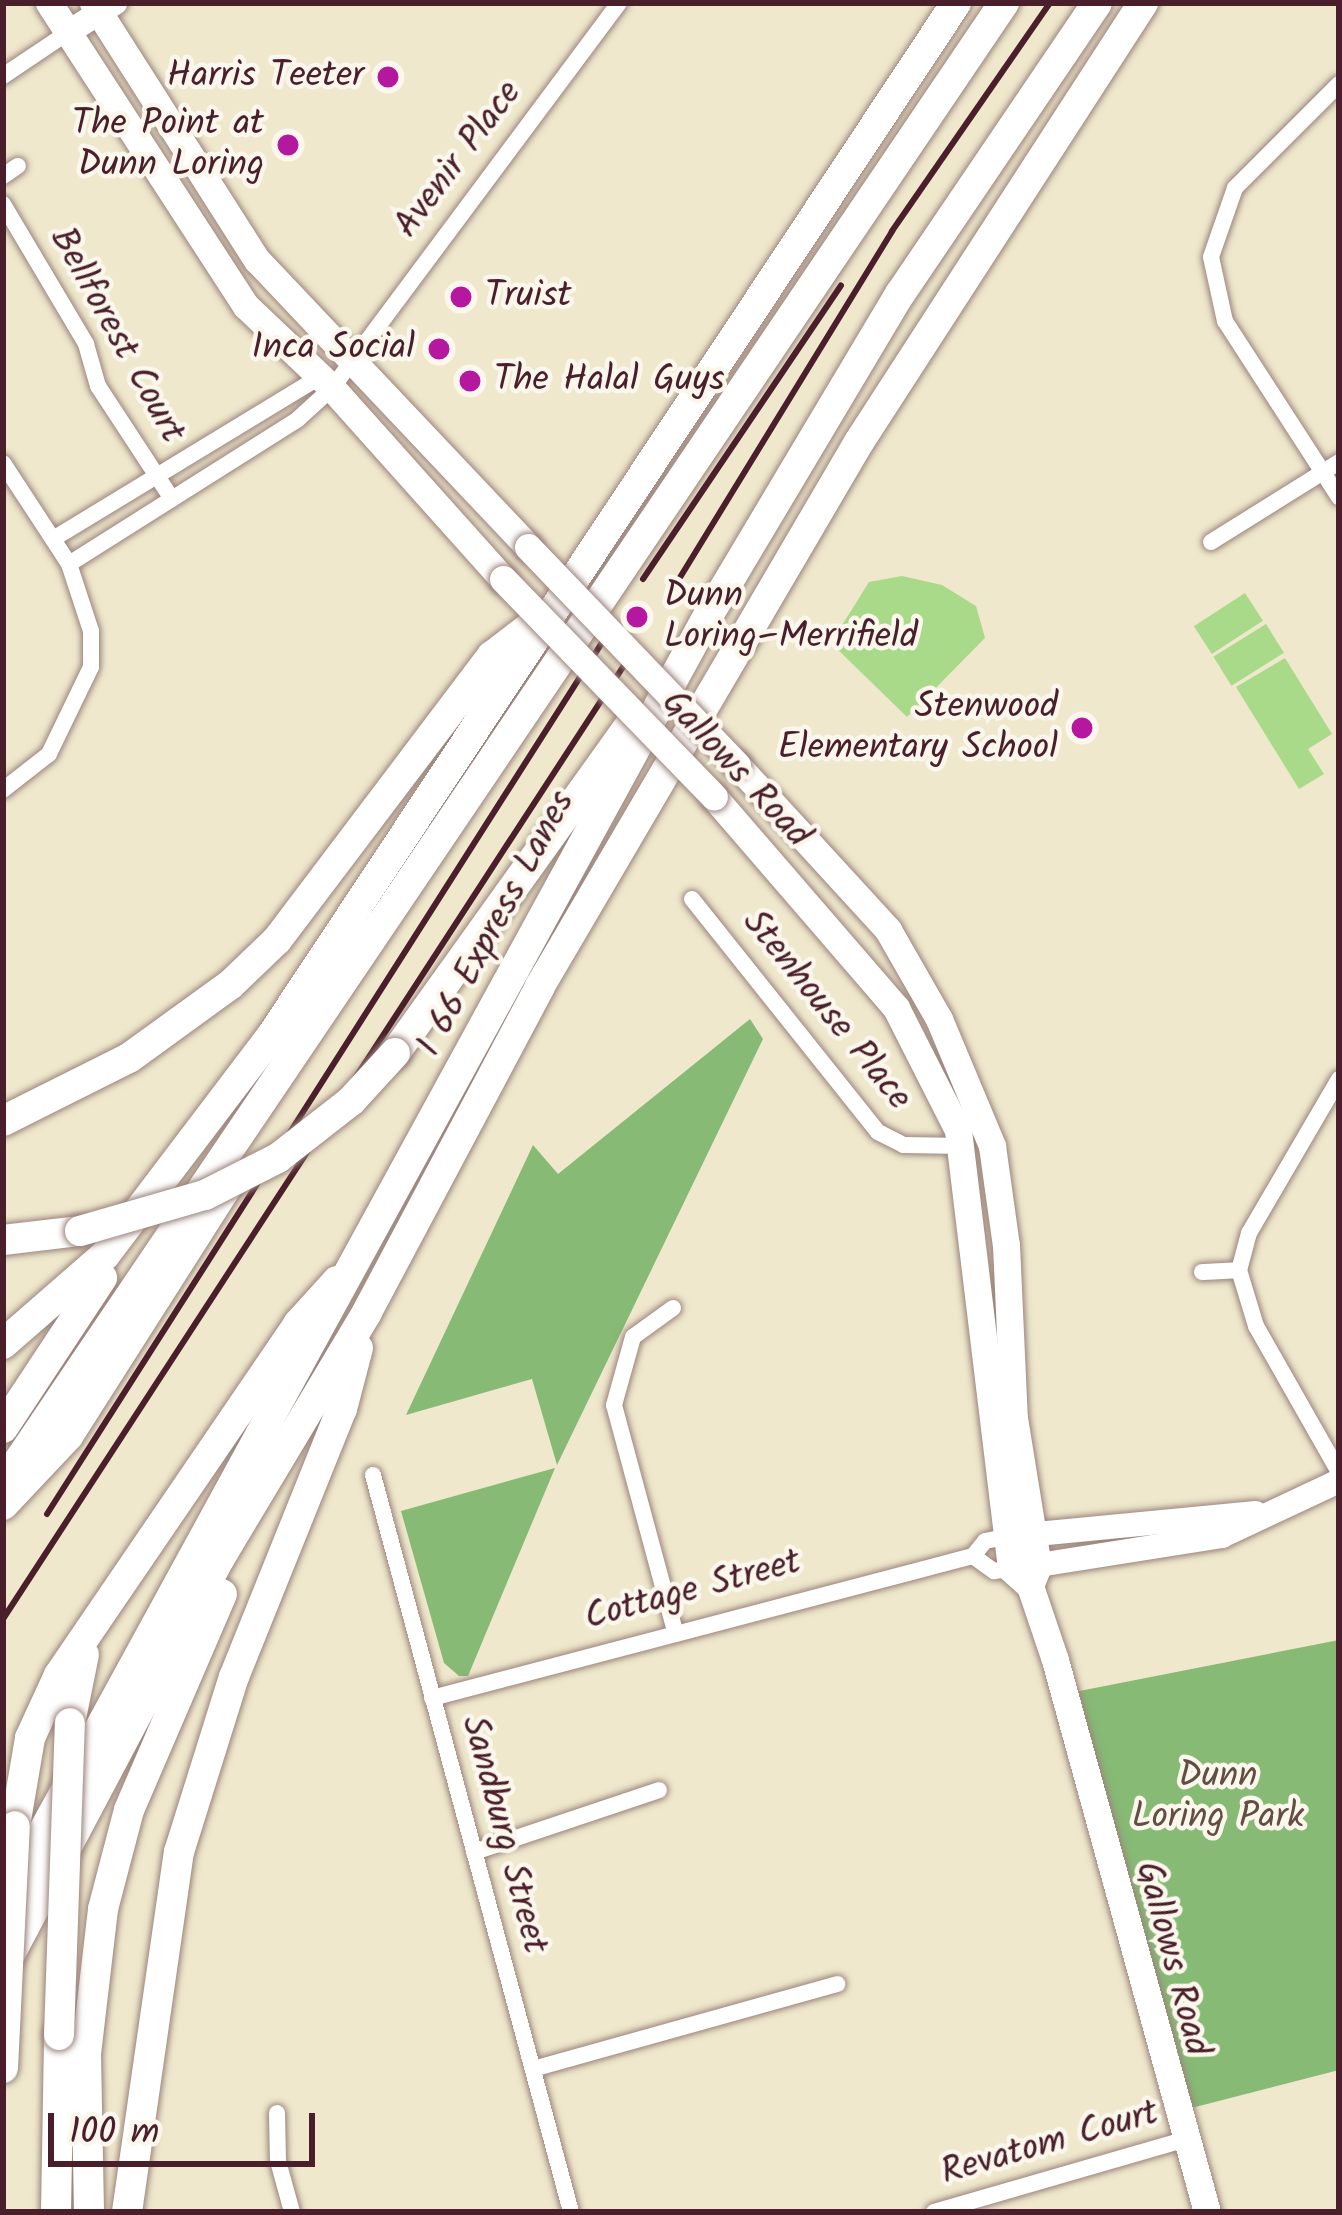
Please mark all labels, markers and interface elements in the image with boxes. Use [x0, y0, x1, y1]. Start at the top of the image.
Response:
place label: Harris Teeter [167, 55, 364, 99]
marker: Harris Teeter [375, 64, 401, 90]
street label: Avenir Place [386, 73, 532, 247]
place label: The Point at Dunn Loring [72, 102, 264, 187]
marker: The Point at Dunn Loring [275, 132, 301, 158]
street label: Bellforest Court [39, 221, 193, 451]
place label: Truist [485, 275, 571, 319]
marker: Truist [448, 284, 474, 310]
place label: Inca Social [252, 327, 415, 371]
marker: Inca Social [426, 336, 452, 362]
place label: The Halal Guys [494, 359, 725, 403]
marker: The Halal Guys [457, 368, 483, 394]
place label: Dunn Loring–Merrifield [664, 574, 918, 659]
marker: Dunn Loring–Merrifield [621, 601, 653, 633]
street label: Gallows Road [651, 682, 819, 858]
place label: Stenwood Elementary School [778, 685, 1058, 770]
marker: Stenwood Elementary School [1069, 715, 1095, 741]
street label: I 66 Express Lanes [409, 784, 585, 1064]
street label: Stenhouse Place [732, 902, 920, 1120]
street label: Cottage Street [580, 1541, 806, 1641]
street label: Sandburg Street [451, 1712, 555, 1958]
park label: Dunn Loring Park [1132, 1754, 1304, 1839]
street label: Gallows Road [1124, 1857, 1218, 2061]
scale bar [54, 2089, 321, 2163]
street label: Revatom Court [937, 2092, 1163, 2196]
text: 100 m [69, 2105, 159, 2162]

